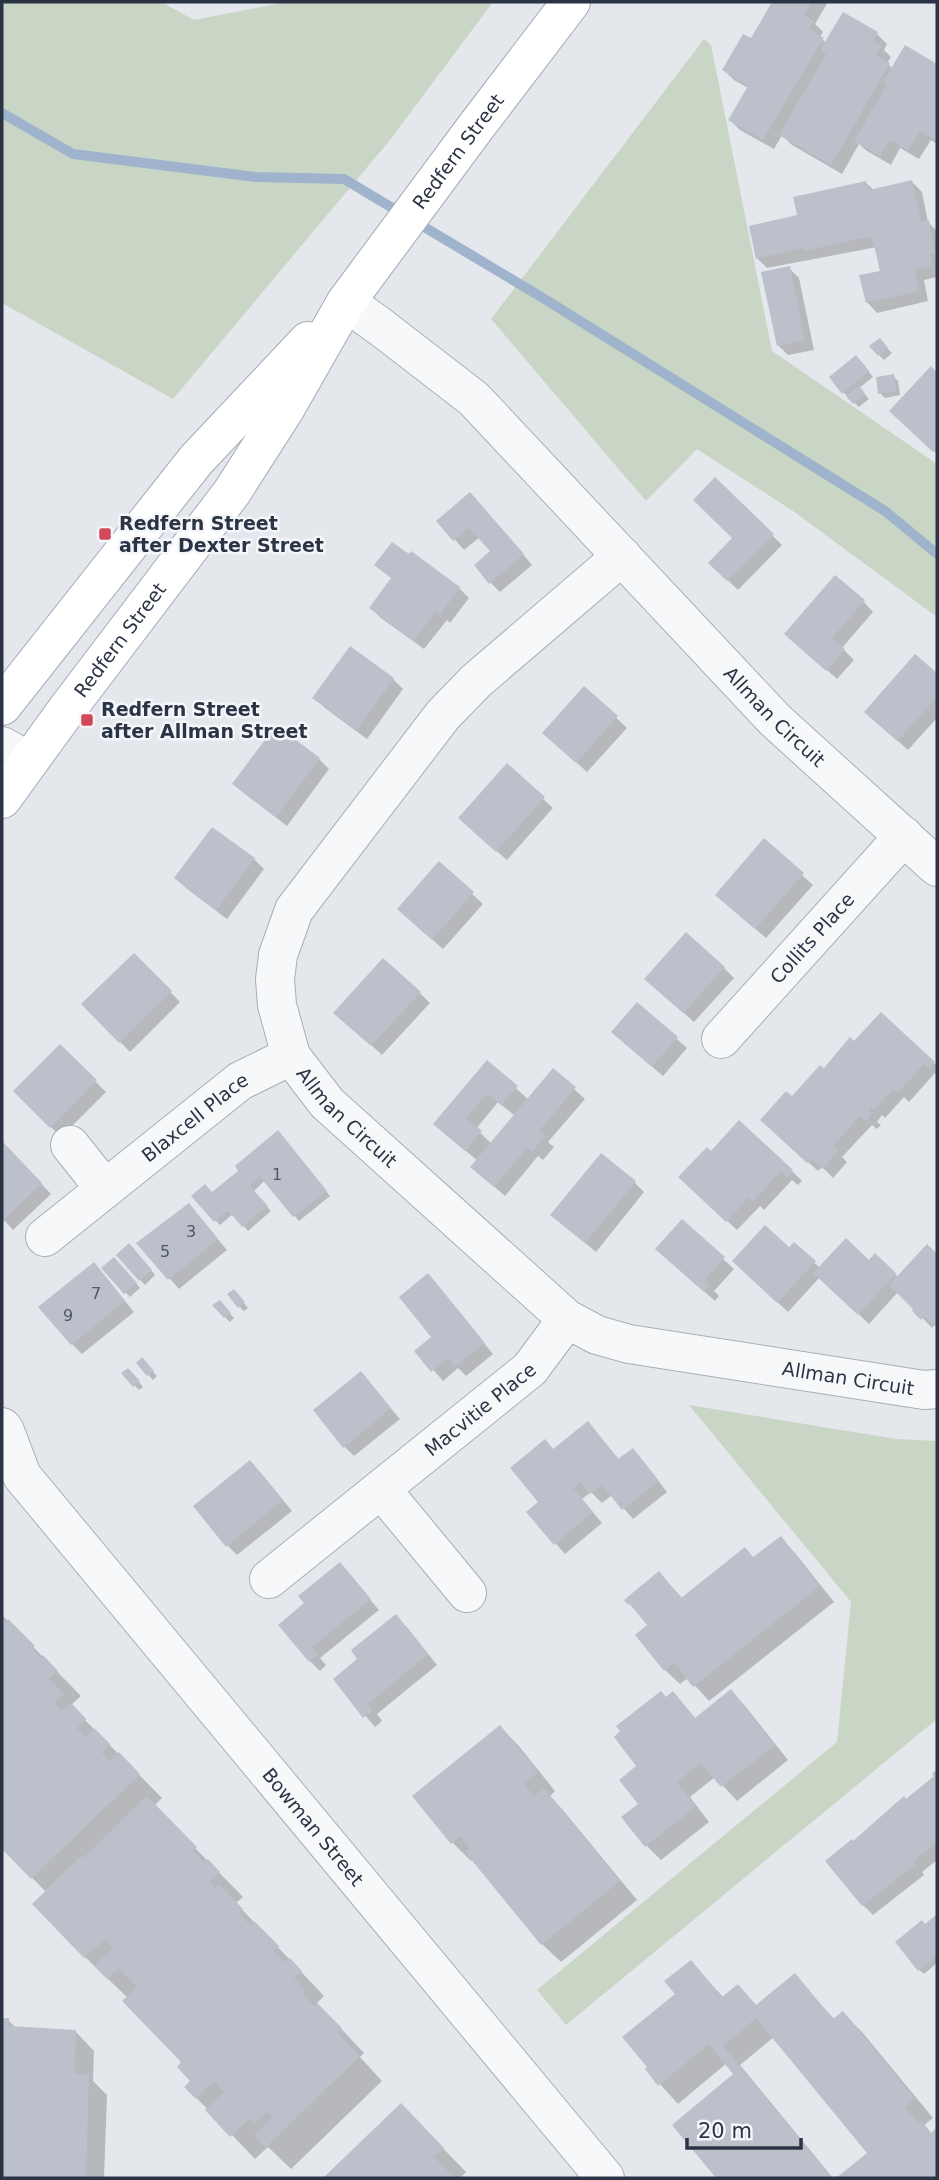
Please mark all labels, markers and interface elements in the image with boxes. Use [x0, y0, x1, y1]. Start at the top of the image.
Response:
street label: Redfern Street [408, 89, 508, 213]
place label: Redfern Street after Dexter Street [119, 512, 324, 556]
marker: Redfern Street after Dexter Street [97, 526, 113, 542]
street label: Redfern Street [69, 578, 170, 701]
street label: Allman Circuit [720, 662, 830, 771]
place label: Redfern Street after Allman Street [101, 698, 308, 742]
marker: Redfern Street after Allman Street [79, 712, 95, 728]
street label: Collits Place [765, 888, 859, 988]
street label: Allman Circuit [292, 1062, 402, 1172]
street label: Blaxcell Place [137, 1068, 251, 1166]
house number: 1 [272, 1165, 282, 1184]
house number: 3 [186, 1222, 196, 1241]
house number: 5 [160, 1242, 170, 1261]
house number: 7 [91, 1284, 101, 1303]
house number: 9 [63, 1306, 73, 1325]
street label: Allman Circuit [781, 1357, 916, 1399]
street label: Macvitie Place [420, 1358, 540, 1460]
street label: Bowman Street [258, 1763, 368, 1890]
scale bar [687, 2106, 801, 2150]
text: 20 m [698, 2119, 752, 2143]

